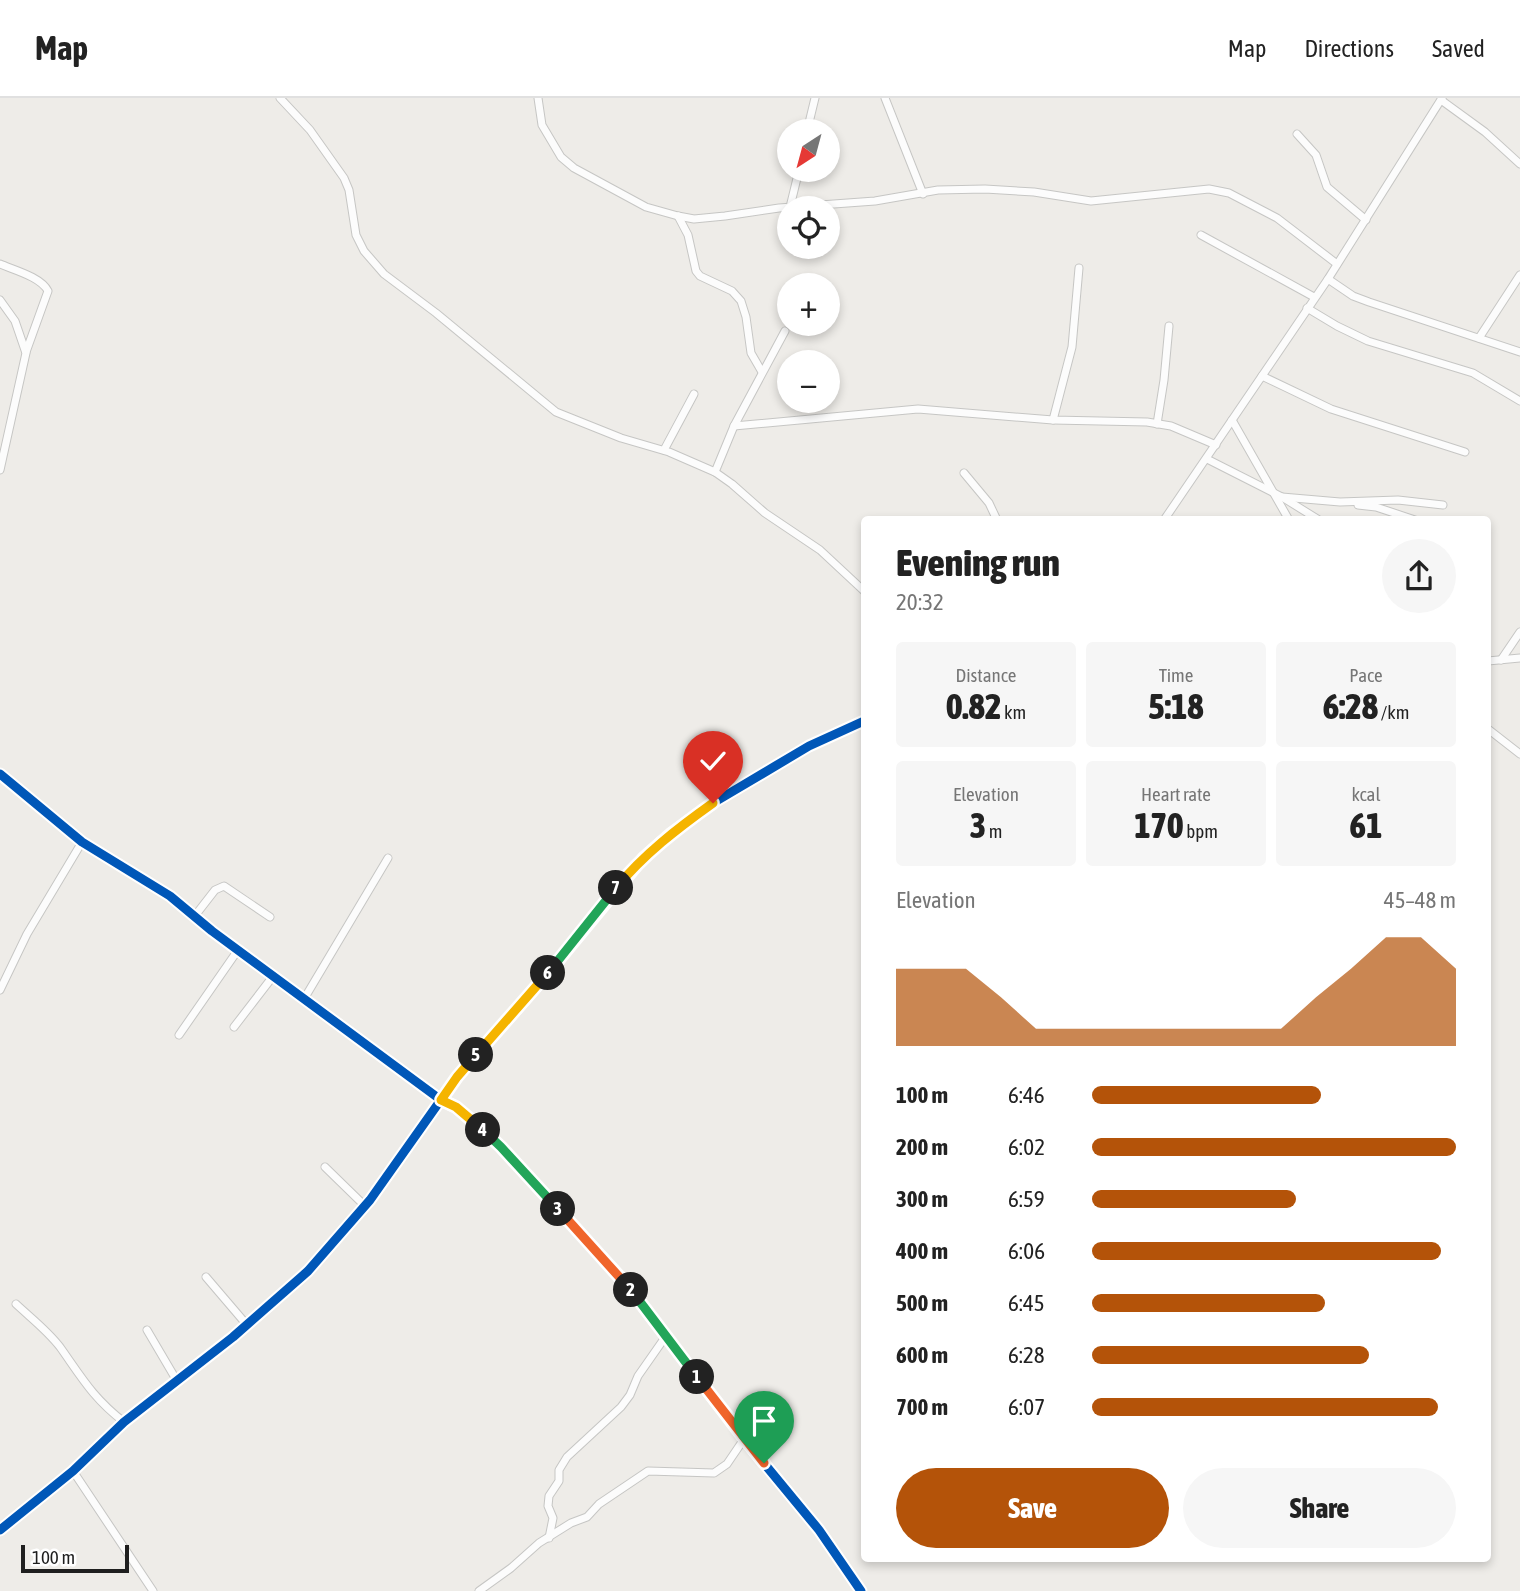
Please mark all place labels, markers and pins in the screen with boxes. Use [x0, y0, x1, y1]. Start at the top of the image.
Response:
pin [683, 731, 743, 803]
pin: 7 [598, 870, 634, 906]
pin: 6 [530, 956, 566, 990]
pin: 5 [458, 1038, 494, 1072]
pin: 4 [466, 1112, 500, 1148]
pin: 3 [540, 1192, 576, 1226]
pin: 2 [614, 1272, 648, 1308]
pin: 1 [680, 1360, 714, 1394]
pin [734, 1391, 794, 1463]

